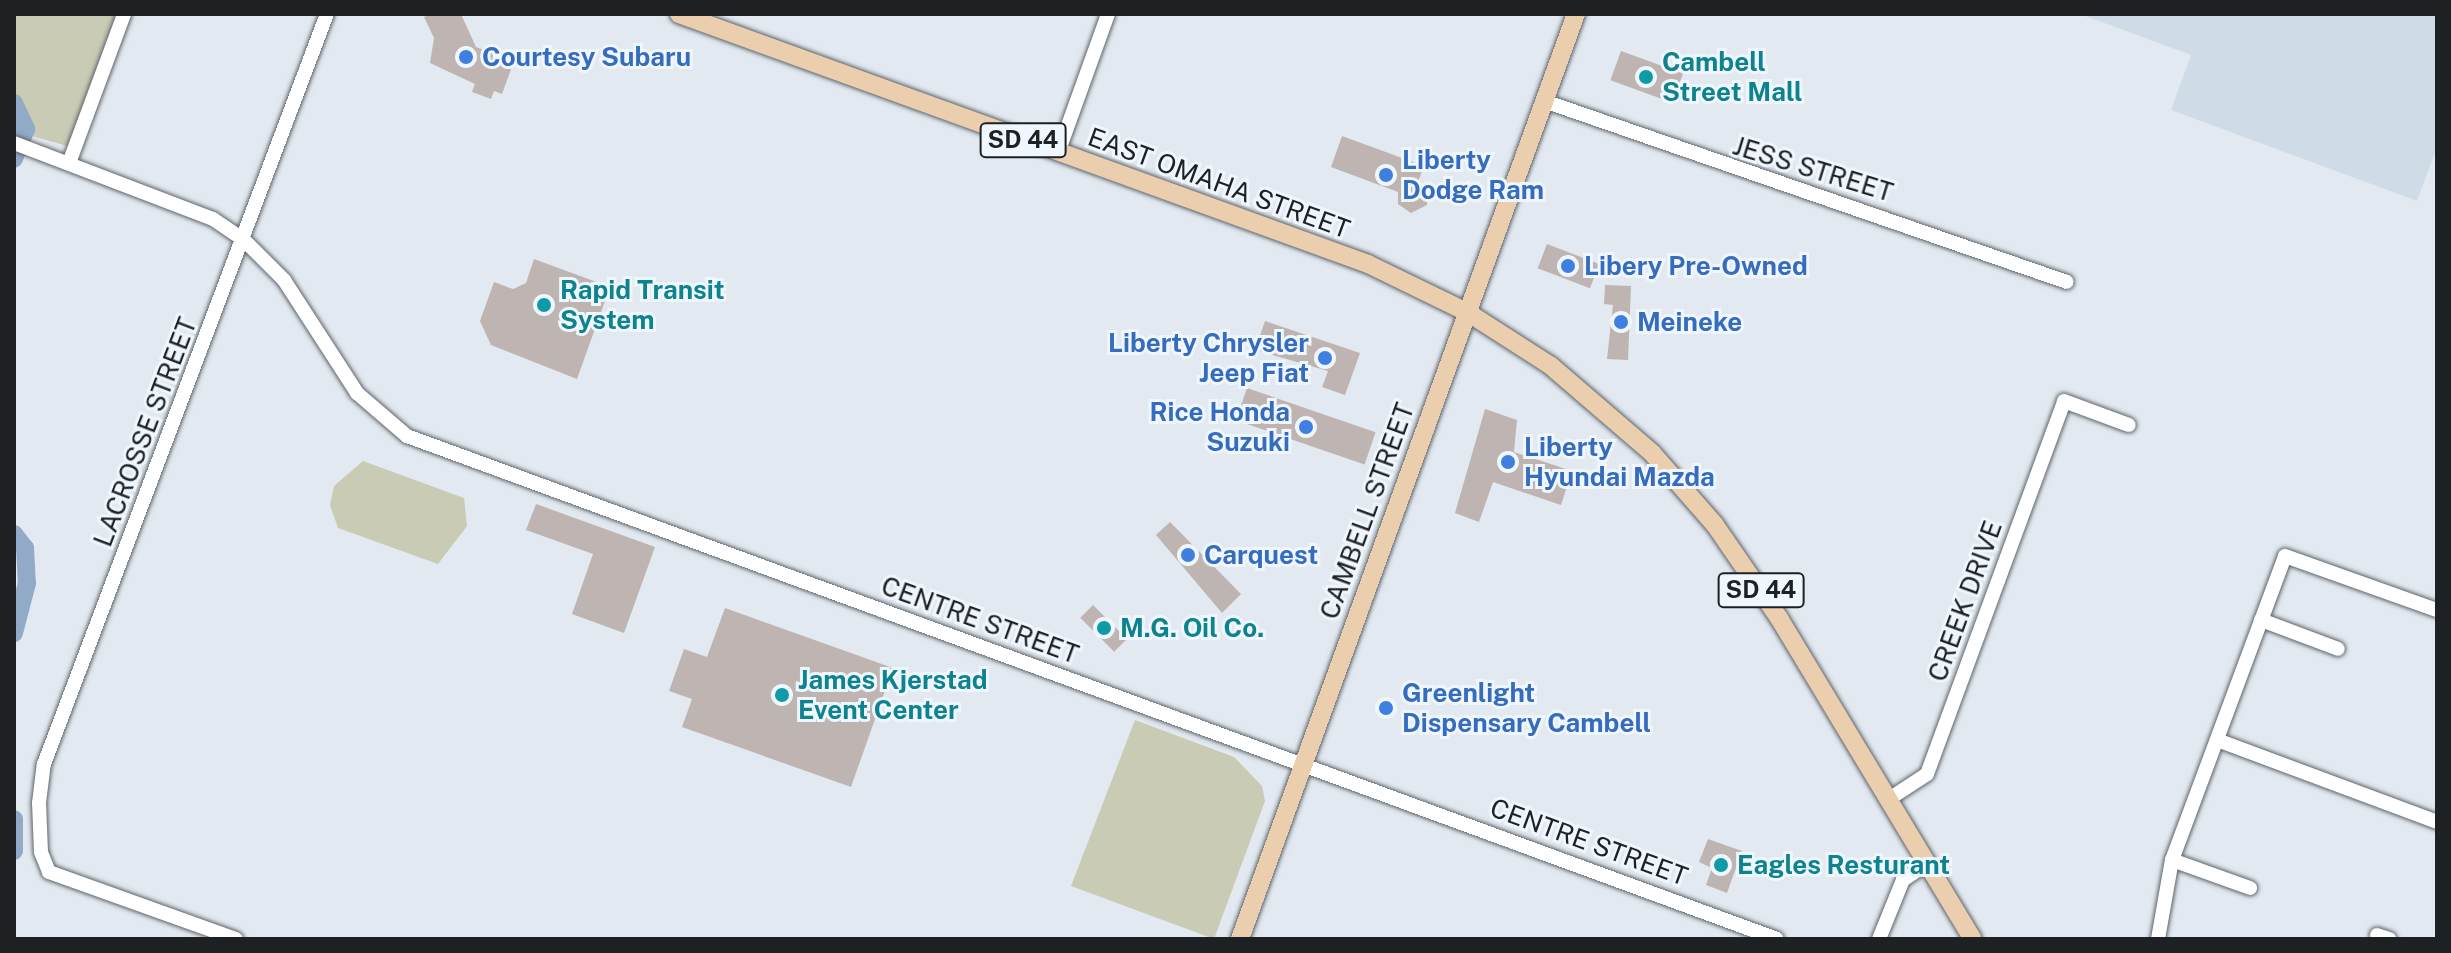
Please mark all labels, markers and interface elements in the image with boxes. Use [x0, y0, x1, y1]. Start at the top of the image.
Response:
place label: Courtesy Subaru [482, 41, 691, 73]
place label: Cambell Street Mall [1662, 46, 1803, 108]
marker: Courtesy Subaru [457, 48, 475, 66]
marker: Cambell Street Mall [1637, 68, 1655, 86]
road number: SD 44 [979, 120, 1067, 160]
street label: EAST OMAHA STREET [1084, 121, 1354, 245]
street label: JESS STREET [1729, 130, 1897, 208]
place label: Liberty Dodge Ram [1402, 144, 1544, 206]
marker: Liberty Dodge Ram [1377, 166, 1395, 184]
place label: Libery Pre-Owned [1584, 250, 1808, 282]
marker: Libery Pre-Owned [1559, 257, 1577, 275]
place label: Rapid Transit System [560, 274, 724, 336]
marker: Rapid Transit System [535, 296, 553, 314]
place label: Meineke [1637, 306, 1742, 338]
street label: LACROSSE STREET [87, 313, 203, 551]
marker: Meineke [1612, 313, 1630, 331]
place label: Liberty Chrysler Jeep Fiat [1108, 327, 1309, 388]
marker: Liberty Chrysler Jeep Fiat [1316, 349, 1334, 367]
place label: Rice Honda Suzuki [1149, 396, 1290, 458]
street label: CAMBELL STREET [1313, 399, 1421, 623]
marker: Rice Honda Suzuki [1297, 418, 1315, 436]
place label: Liberty Hyundai Mazda [1524, 431, 1715, 492]
marker: Liberty Hyundai Mazda [1499, 453, 1517, 471]
street label: CREEK DRIVE [1921, 516, 2009, 686]
place label: Carquest [1204, 539, 1318, 571]
marker: Carquest [1179, 546, 1197, 564]
street label: CENTRE STREET [877, 570, 1083, 670]
road number: SD 44 [1717, 570, 1805, 610]
place label: M.G. Oil Co. [1120, 612, 1264, 644]
marker: M.G. Oil Co. [1095, 619, 1113, 637]
place label: James Kjerstad Event Center [798, 664, 988, 726]
place label: Greenlight Dispensary Cambell [1402, 677, 1651, 738]
marker: James Kjerstad Event Center [773, 686, 791, 704]
marker: Greenlight Dispensary Cambell [1377, 699, 1395, 717]
street label: CENTRE STREET [1486, 792, 1692, 892]
place label: Eagles Resturant [1737, 849, 1950, 881]
marker: Eagles Resturant [1712, 856, 1730, 874]

